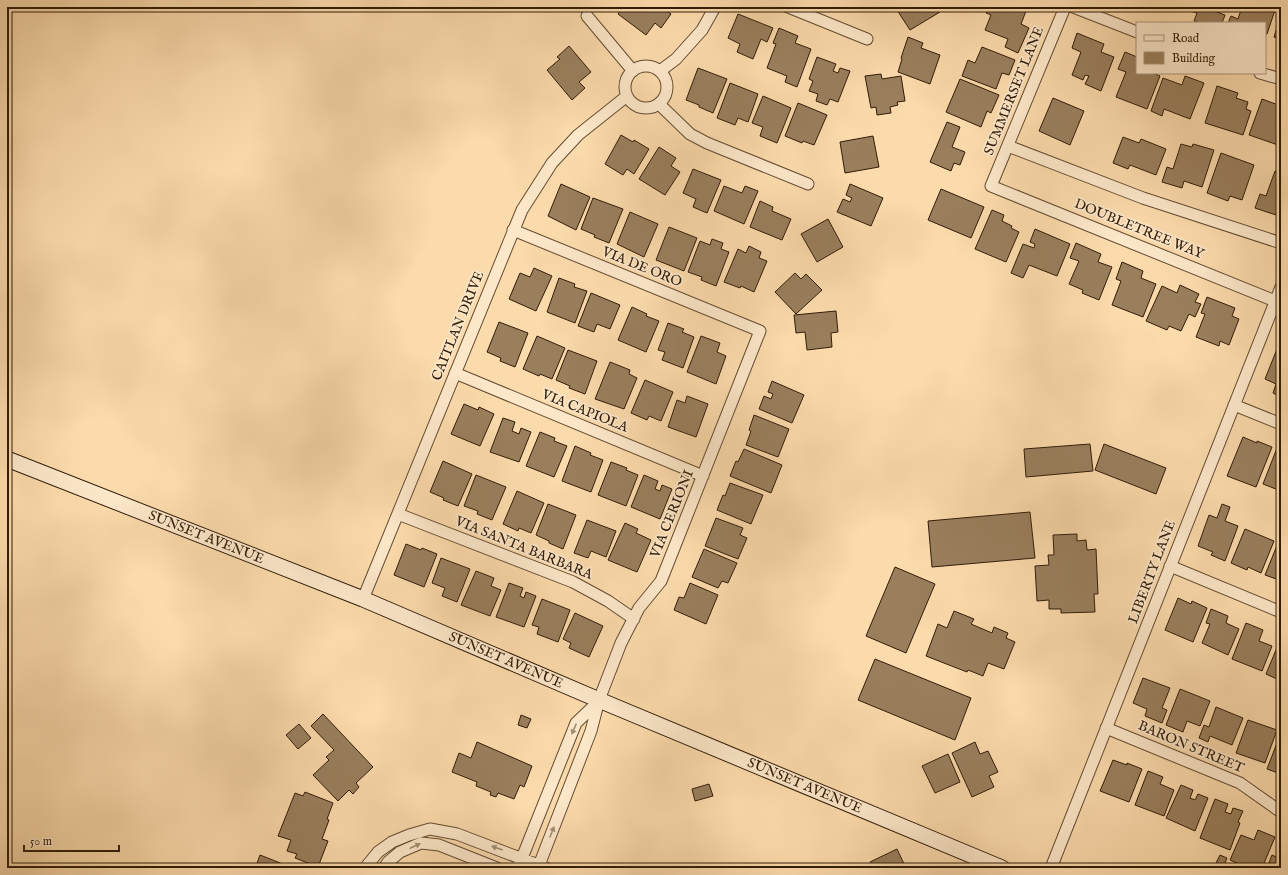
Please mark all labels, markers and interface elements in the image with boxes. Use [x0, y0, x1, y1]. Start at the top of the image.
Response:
legend [1136, 22, 1266, 74]
street label: SUMMERSET LANE [980, 24, 1048, 158]
text: Road [1172, 31, 1200, 46]
text: Building [1172, 51, 1216, 66]
street label: DOUBLETREE WAY [1072, 195, 1208, 264]
street label: VIA DE ORO [598, 242, 685, 291]
street label: CAITLAN DRIVE [428, 268, 488, 383]
street label: VIA CAPIOLA [538, 385, 631, 437]
street label: VIA CERIONI [646, 467, 698, 562]
street label: SUNSET AVENUE [146, 507, 267, 568]
street label: VIA SANTA BARBARA [452, 512, 596, 584]
street label: LIBERTY LANE [1124, 517, 1180, 626]
street label: SUNSET AVENUE [446, 628, 566, 693]
street label: BARON STREET [1135, 717, 1247, 778]
one-way arrow [570, 724, 576, 736]
street label: SUNSET AVENUE [745, 754, 865, 818]
one-way arrow [550, 825, 556, 837]
scale bar [24, 827, 119, 853]
text: 50 m [30, 834, 52, 849]
one-way arrow [409, 843, 420, 849]
one-way arrow [490, 845, 502, 851]

